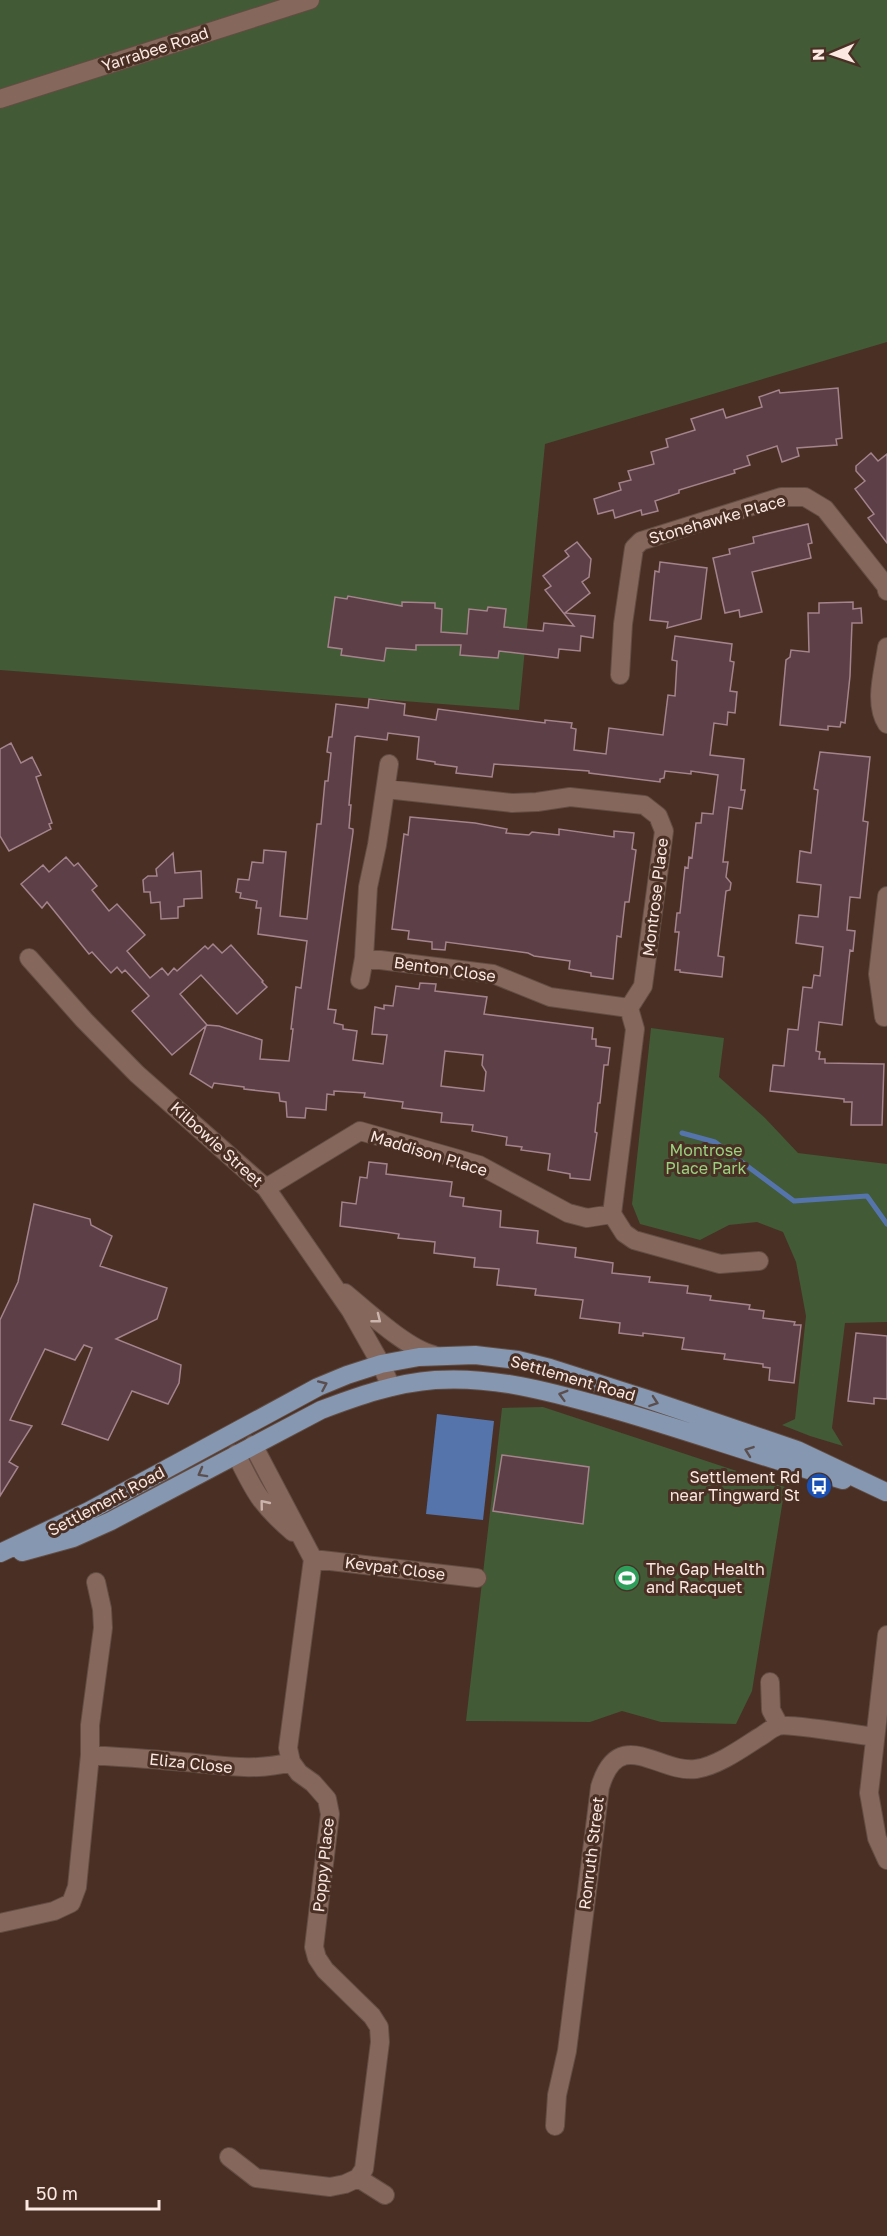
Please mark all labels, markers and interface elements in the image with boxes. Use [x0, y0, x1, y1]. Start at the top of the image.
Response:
street label: Yarrabee Road [99, 22, 211, 76]
north arrow [803, 24, 863, 84]
text: N [808, 48, 828, 61]
street label: Stonehawke Place [646, 490, 788, 548]
street label: Montrose Place [638, 836, 672, 958]
street label: Benton Close [393, 952, 497, 986]
street label: Kilbowie Street [167, 1097, 267, 1191]
street label: Maddison Place [368, 1126, 490, 1180]
park label: Montrose Place Park [665, 1140, 747, 1178]
one-way arrow [371, 1311, 382, 1322]
street label: Settlement Road [508, 1351, 638, 1405]
one-way arrow [317, 1380, 328, 1392]
one-way arrow [558, 1390, 568, 1403]
one-way arrow [648, 1394, 659, 1407]
one-way arrow [745, 1446, 755, 1459]
street label: Settlement Road [44, 1462, 168, 1540]
one-way arrow [197, 1466, 208, 1477]
place label: Settlement Rd near Tingward St [670, 1467, 800, 1505]
bus stop icon: Settlement Rd near Tingward St [804, 1471, 834, 1501]
one-way arrow [260, 1500, 271, 1511]
street label: Kevpat Close [344, 1552, 446, 1584]
place label: The Gap Health and Racquet [646, 1559, 765, 1597]
sports icon: The Gap Health and Racquet [612, 1563, 642, 1593]
street label: Eliza Close [148, 1749, 234, 1777]
street label: Ronruth Street [574, 1795, 608, 1911]
street label: Poppy Place [308, 1817, 338, 1913]
scale bar [27, 2173, 159, 2211]
text: 50 m [36, 2182, 78, 2204]

